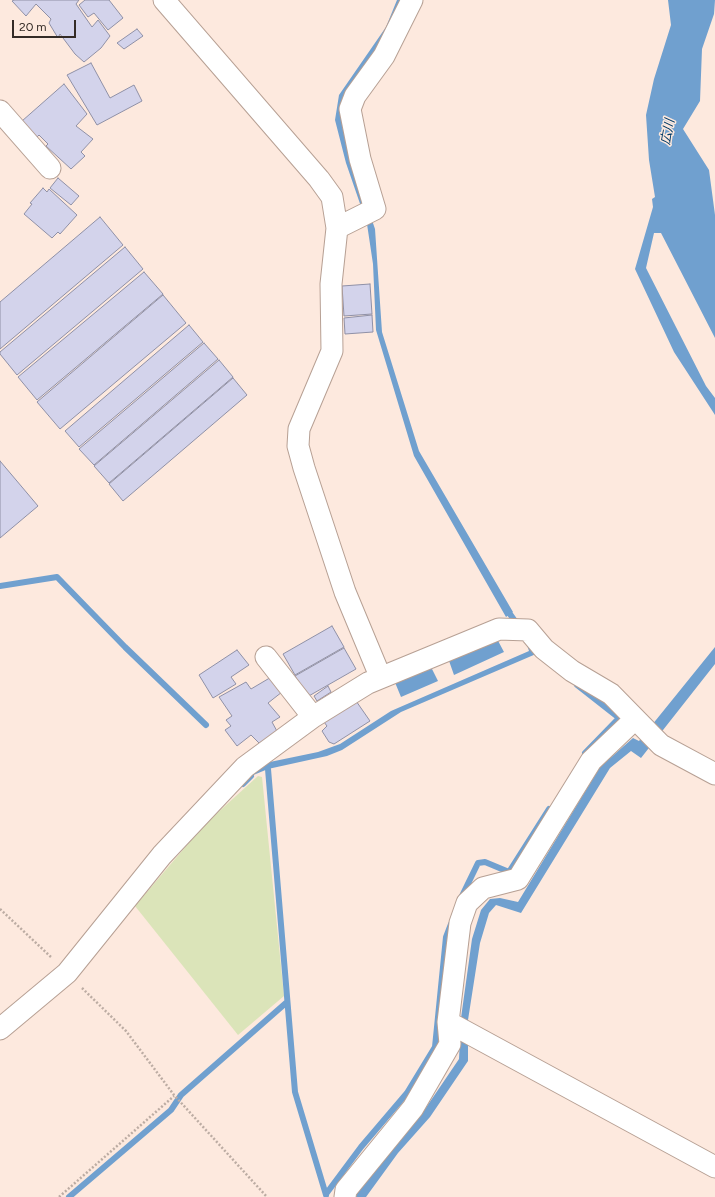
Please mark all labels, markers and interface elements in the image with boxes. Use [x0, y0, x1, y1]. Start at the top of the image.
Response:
scale bar [14, 12, 78, 38]
text: 20 m [19, 20, 47, 34]
water label: 広川 [658, 118, 678, 146]

